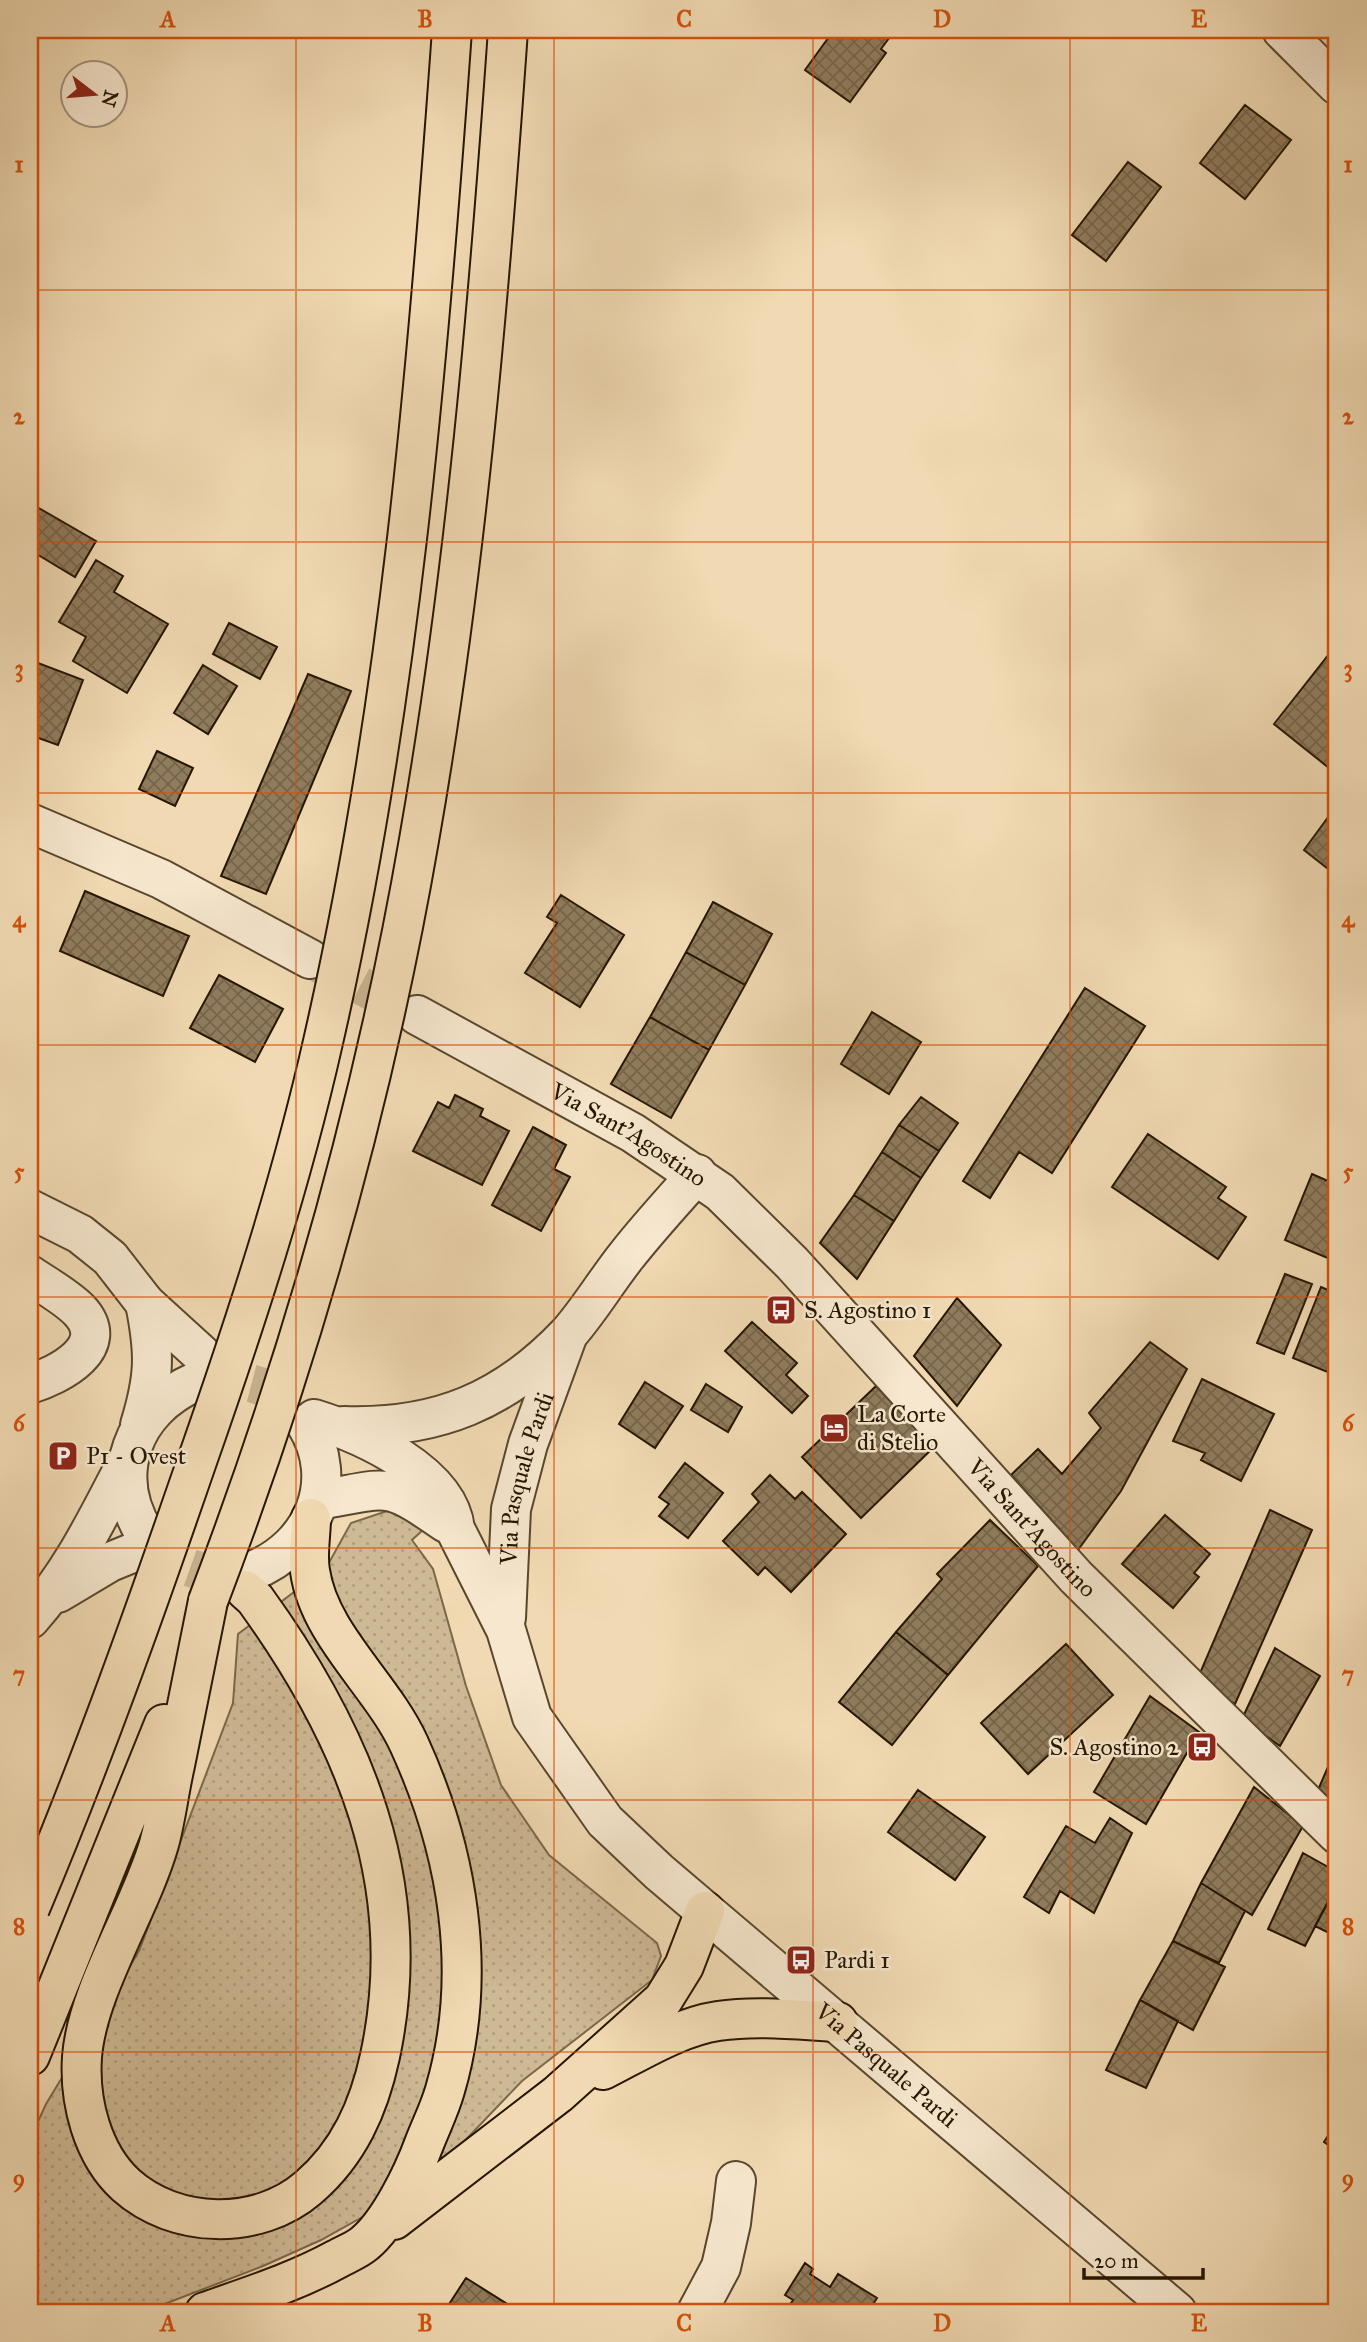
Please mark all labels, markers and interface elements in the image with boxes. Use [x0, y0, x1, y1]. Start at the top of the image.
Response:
text: A [158, 5, 176, 33]
text: B [417, 5, 433, 33]
text: C [676, 5, 692, 33]
text: D [933, 5, 951, 33]
text: E [1191, 5, 1208, 33]
north arrow [60, 60, 130, 130]
text: N [97, 88, 123, 109]
text: 1 [14, 150, 24, 178]
text: 1 [1343, 150, 1353, 178]
text: 2 [13, 402, 25, 430]
text: 2 [1342, 402, 1354, 430]
text: 3 [14, 654, 24, 683]
text: 3 [1343, 654, 1353, 683]
text: 4 [13, 905, 27, 933]
text: 4 [1342, 905, 1356, 933]
street label: Via Sant'Agostino [544, 1075, 712, 1194]
text: 5 [14, 1157, 25, 1185]
text: 5 [1343, 1157, 1354, 1185]
bus stop icon: S. Agostino 1 [764, 1293, 798, 1327]
place label: S. Agostino 1 [804, 1295, 931, 1325]
street label: Via Pasquale Pardi [493, 1387, 561, 1567]
place label: La Corte di Stelio [857, 1399, 946, 1457]
text: 6 [13, 1409, 26, 1437]
text: 6 [1342, 1409, 1355, 1437]
hotel icon: La Corte di Stelio [817, 1411, 851, 1445]
parking icon: P1 - Ovest [46, 1439, 80, 1473]
place label: P1 - Ovest [86, 1441, 187, 1471]
street label: Via Sant'Agostino [960, 1452, 1103, 1604]
text: 7 [13, 1660, 25, 1688]
text: 7 [1342, 1660, 1354, 1688]
bus stop icon: S. Agostino 2 [1185, 1730, 1219, 1764]
place label: S. Agostino 2 [1049, 1732, 1179, 1762]
text: 8 [13, 1912, 25, 1940]
text: 8 [1342, 1912, 1354, 1940]
bus stop icon: Pardi 1 [784, 1943, 818, 1977]
place label: Pardi 1 [824, 1945, 890, 1975]
street label: Via Pasquale Pardi [808, 1995, 964, 2134]
text: 9 [13, 2164, 25, 2193]
text: 9 [1342, 2164, 1354, 2193]
scale bar [1084, 2237, 1202, 2281]
text: 20 m [1094, 2248, 1139, 2274]
text: A [158, 2309, 176, 2337]
text: B [417, 2309, 433, 2337]
text: C [676, 2309, 692, 2337]
text: D [933, 2309, 951, 2337]
text: E [1191, 2309, 1208, 2337]

